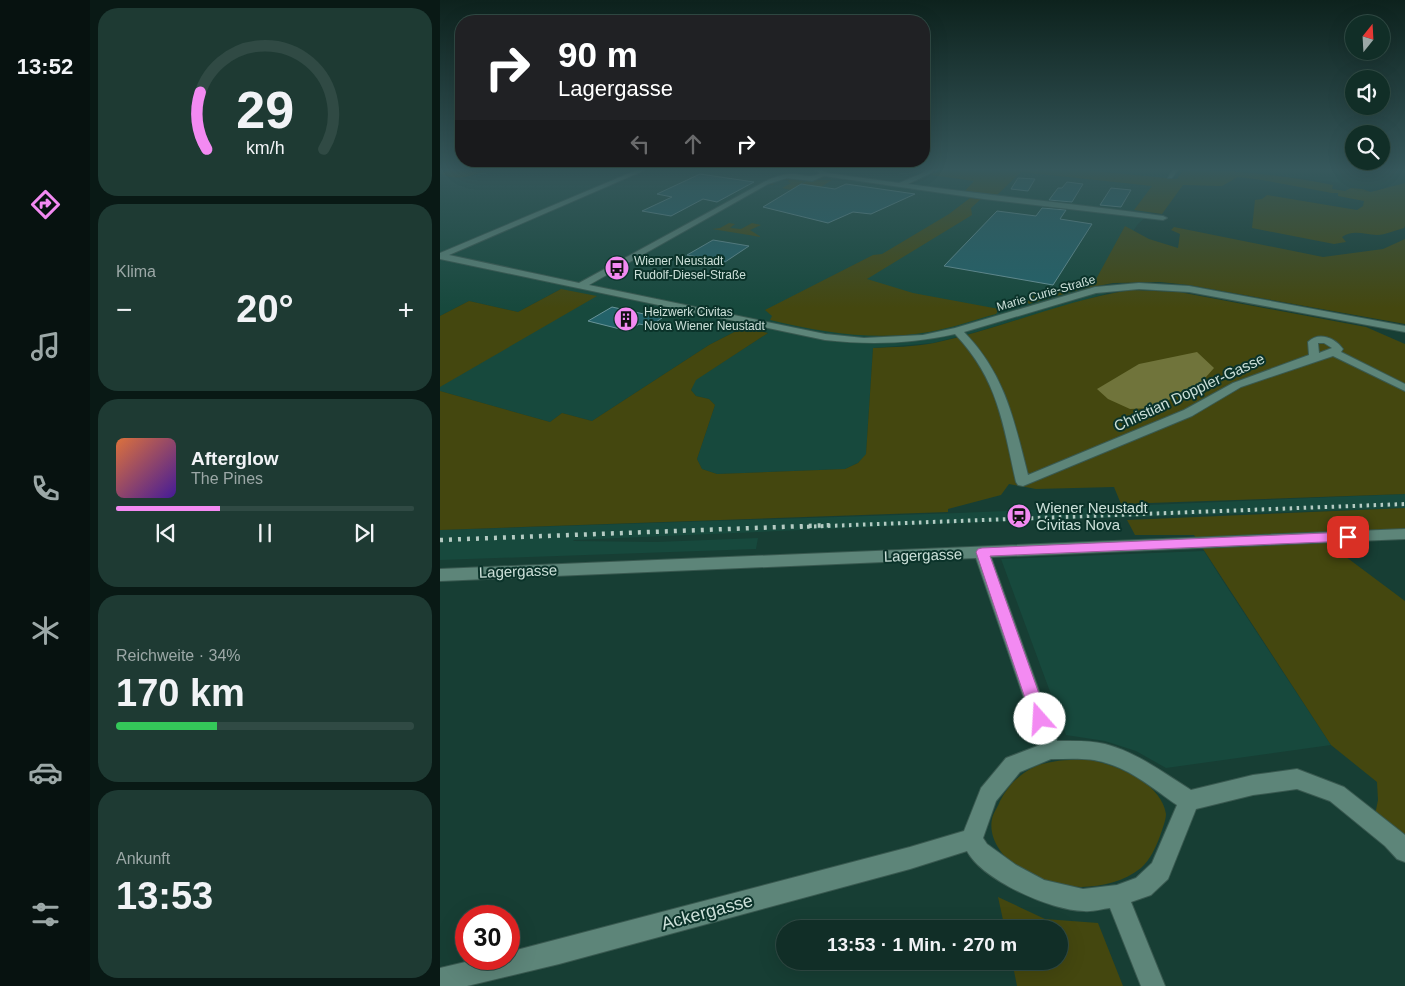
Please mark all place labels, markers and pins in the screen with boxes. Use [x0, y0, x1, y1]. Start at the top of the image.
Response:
place label: Wiener Neustadt Rudolf-Diesel-Straße [634, 254, 746, 282]
bus stop icon: Wiener Neustadt Rudolf-Diesel-Straße [604, 255, 630, 281]
place label: Heizwerk Civitas Nova Wiener Neustadt [644, 305, 765, 333]
building icon: Heizwerk Civitas Nova Wiener Neustadt [613, 306, 639, 332]
place label: Wiener Neustadt Civitas Nova [1036, 499, 1149, 533]
station icon: Wiener Neustadt Civitas Nova [1006, 503, 1032, 529]
pin [1327, 516, 1369, 558]

